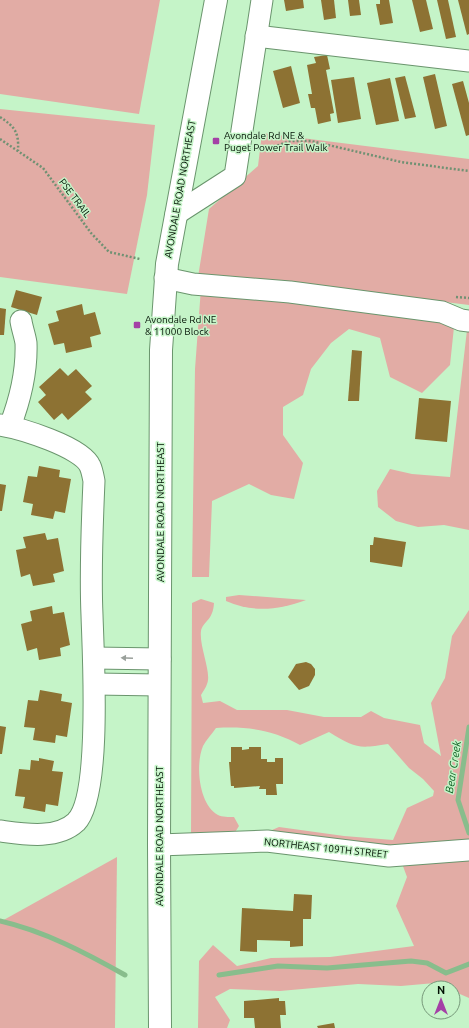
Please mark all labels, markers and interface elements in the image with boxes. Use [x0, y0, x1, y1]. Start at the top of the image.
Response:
street label: AVONDALE ROAD NORTHEAST [162, 119, 198, 259]
place label: Avondale Rd NE & Puget Power Trail Walk [224, 130, 328, 153]
marker: Avondale Rd NE & Puget Power Trail Walk [211, 136, 221, 146]
street label: PSE TRAIL [57, 177, 93, 219]
place label: Avondale Rd NE & 11000 Block [145, 314, 217, 337]
marker: Avondale Rd NE & 11000 Block [132, 320, 142, 330]
street label: AVONDALE ROAD NORTHEAST [155, 441, 166, 582]
one-way arrow [120, 655, 133, 661]
water label: Bear Creek [443, 740, 463, 794]
street label: AVONDALE ROAD NORTHEAST [154, 765, 165, 906]
street label: NORTHEAST 109TH STREET [263, 836, 389, 860]
north arrow [421, 980, 461, 1020]
text: N [437, 984, 445, 996]

